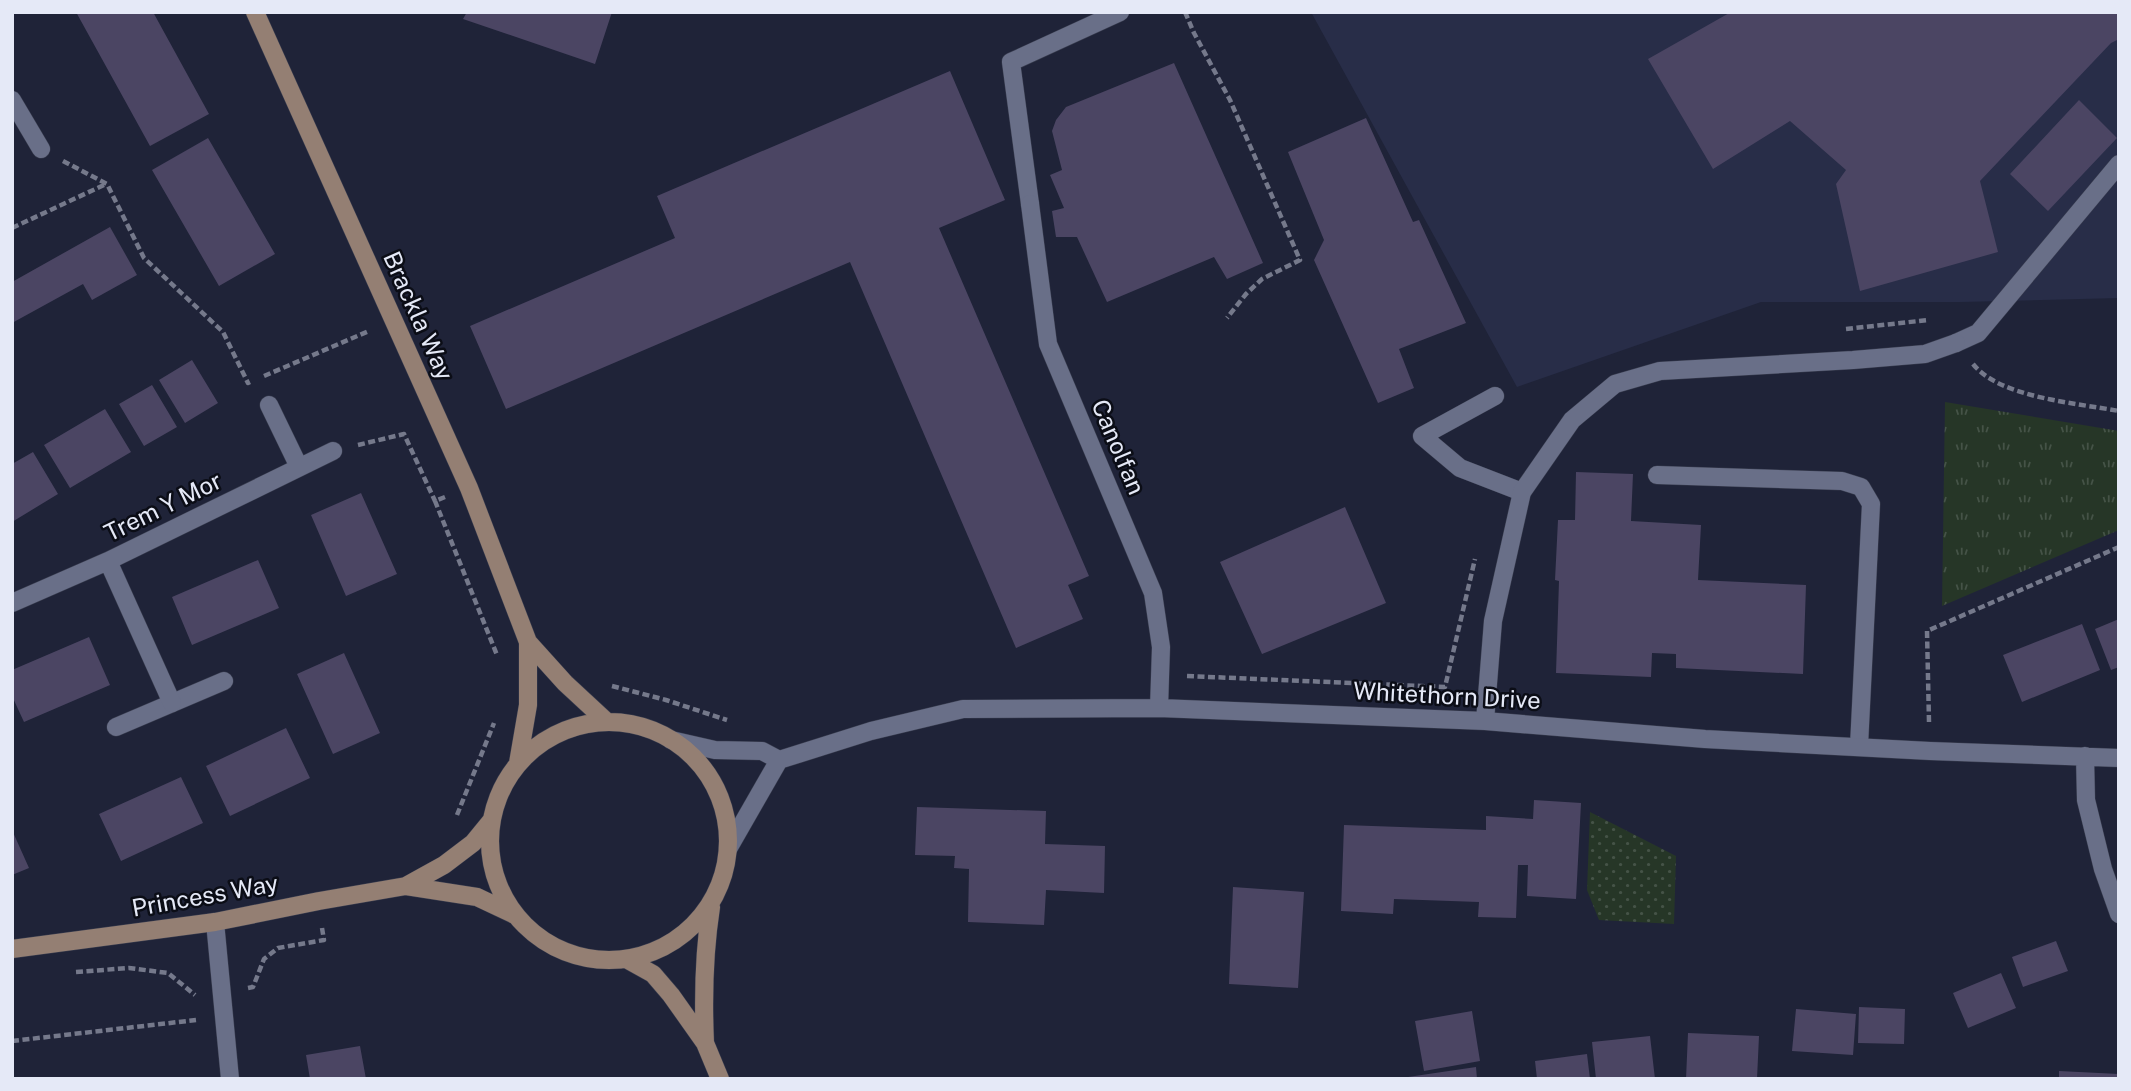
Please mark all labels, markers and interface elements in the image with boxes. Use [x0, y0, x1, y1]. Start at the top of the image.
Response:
street label: Brackla Way [378, 247, 460, 384]
street label: Canolfan [1086, 395, 1151, 498]
street label: Trem Y Mor [99, 466, 226, 547]
street label: Whitethorn Drive [1352, 676, 1542, 714]
street label: Princess Way [129, 868, 280, 922]

